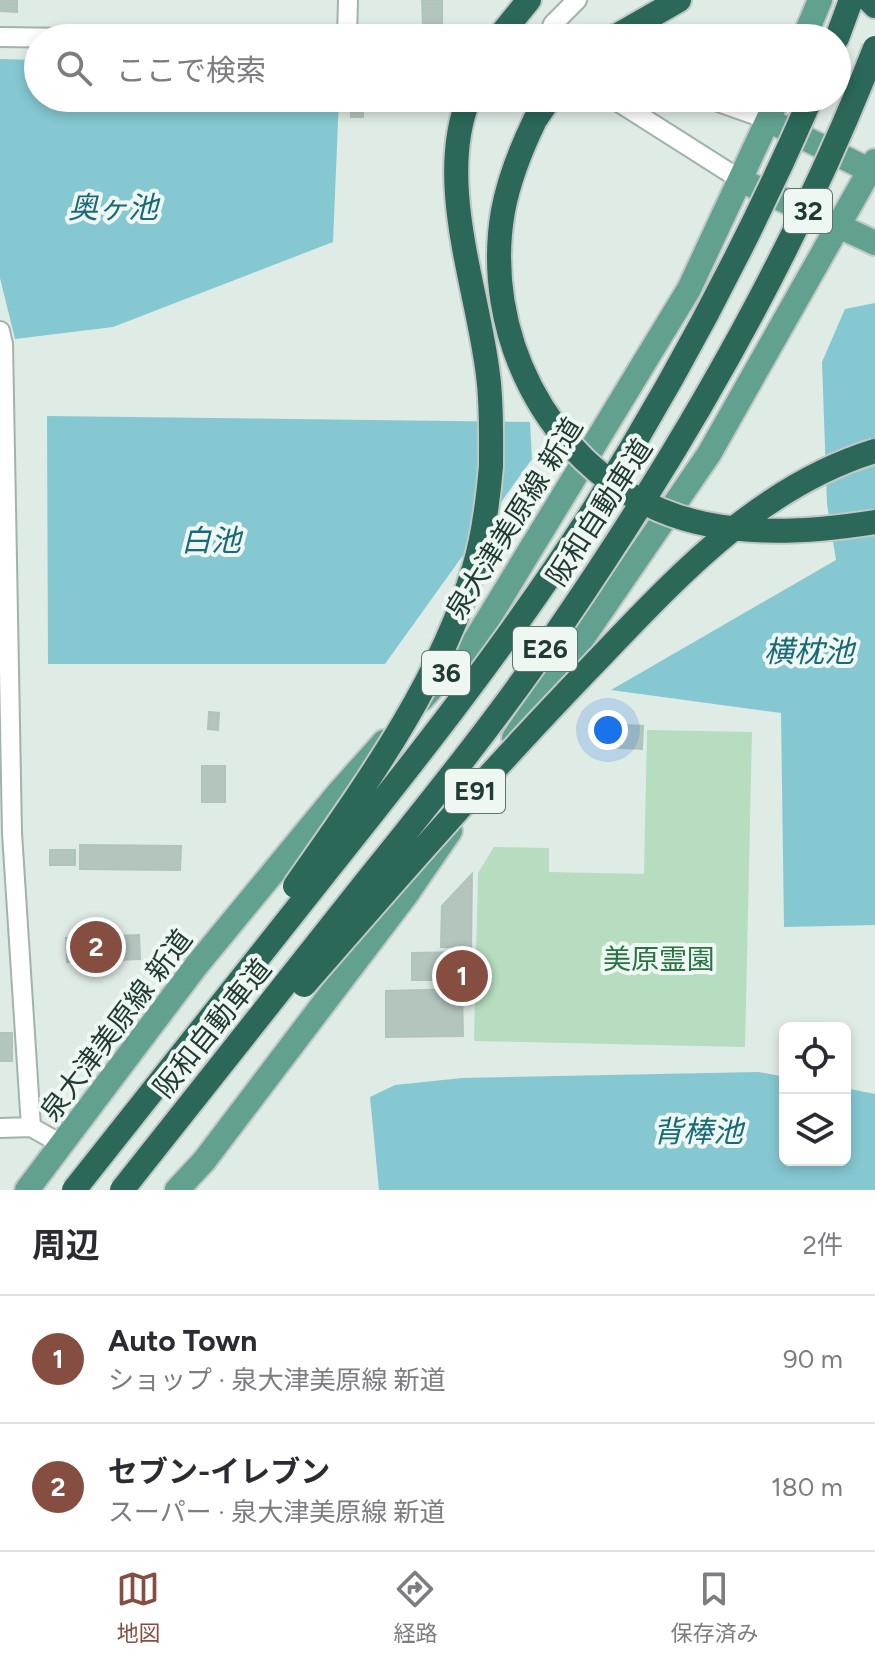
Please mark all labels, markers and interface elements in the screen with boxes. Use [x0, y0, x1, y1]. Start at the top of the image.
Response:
search box [24, 24, 851, 112]
icon: search [52, 46, 96, 90]
text: ここで検索 [116, 52, 266, 89]
water label: 奥ヶ池 [68, 189, 161, 226]
road number: 32 [784, 189, 832, 233]
street label: 泉大津美原線 新道 [438, 411, 590, 625]
street label: 阪和自動車道 [539, 432, 659, 592]
water label: 白池 [181, 522, 244, 559]
road number: E26 [513, 627, 577, 671]
water label: 横枕池 [764, 633, 857, 670]
road number: 36 [422, 651, 470, 695]
your location [588, 710, 628, 750]
road number: E91 [445, 769, 505, 813]
pin: 2 [70, 917, 122, 977]
street label: 泉大津美原線 新道 [33, 923, 199, 1127]
park label: 美原霊園 [603, 942, 715, 976]
pin: 1 [436, 946, 488, 1006]
street label: 阪和自動車道 [146, 952, 278, 1104]
map controls [779, 1022, 851, 1166]
button: locate [779, 1022, 851, 1094]
button: layers [779, 1094, 851, 1166]
water label: 背棒池 [653, 1113, 746, 1150]
text: 周辺 [32, 1225, 100, 1266]
text: 2件 [802, 1229, 843, 1261]
text: Auto Town [108, 1322, 257, 1359]
text: 1 [53, 1343, 63, 1375]
text: 90 m [783, 1343, 843, 1375]
text: ショップ · 泉大津美原線 新道 [108, 1364, 446, 1396]
text: セブン-イレブン [108, 1453, 330, 1490]
text: 2 [50, 1471, 66, 1503]
text: 180 m [771, 1471, 843, 1503]
text: スーパー · 泉大津美原線 新道 [108, 1496, 446, 1528]
tab: 地図 [116, 1567, 161, 1647]
tab: 経路 [393, 1567, 438, 1647]
tab: 保存済み [670, 1567, 759, 1647]

